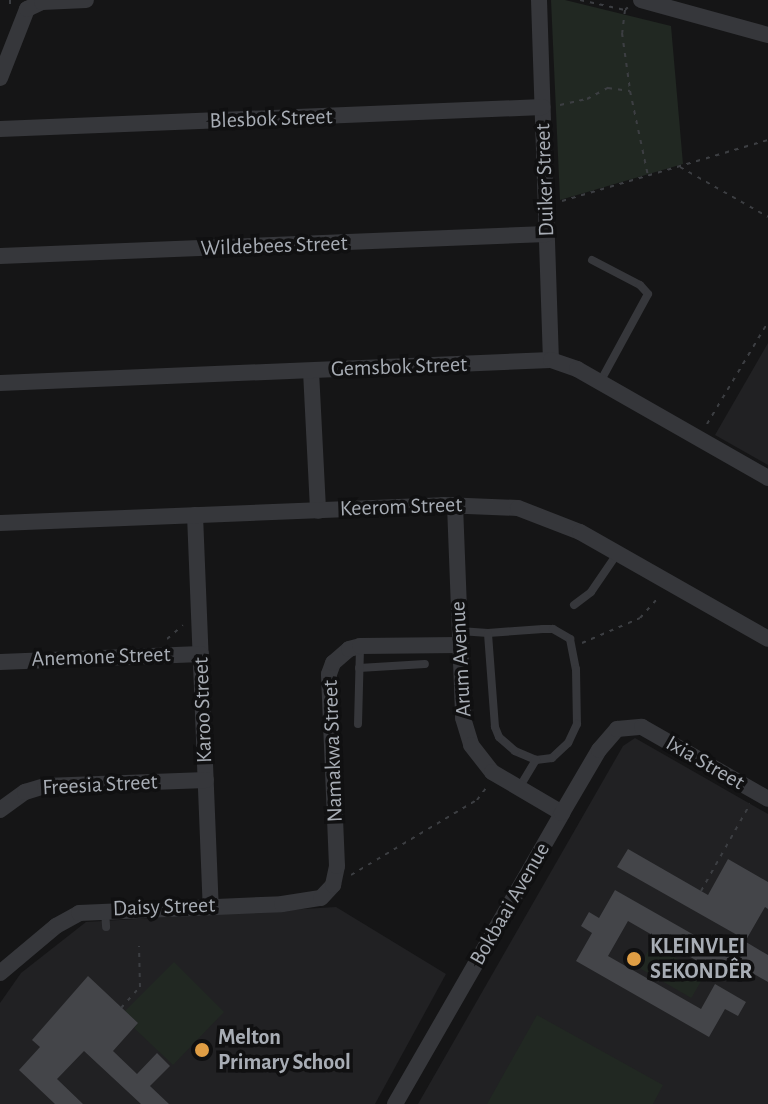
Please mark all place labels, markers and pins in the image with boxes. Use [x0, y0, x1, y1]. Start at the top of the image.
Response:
place label: KLEINVLEI SEKONDÊR [650, 933, 752, 984]
marker: KLEINVLEI SEKONDÊR [625, 950, 643, 968]
place label: Melton Primary School [218, 1024, 351, 1076]
marker: Melton Primary School [193, 1041, 211, 1059]

